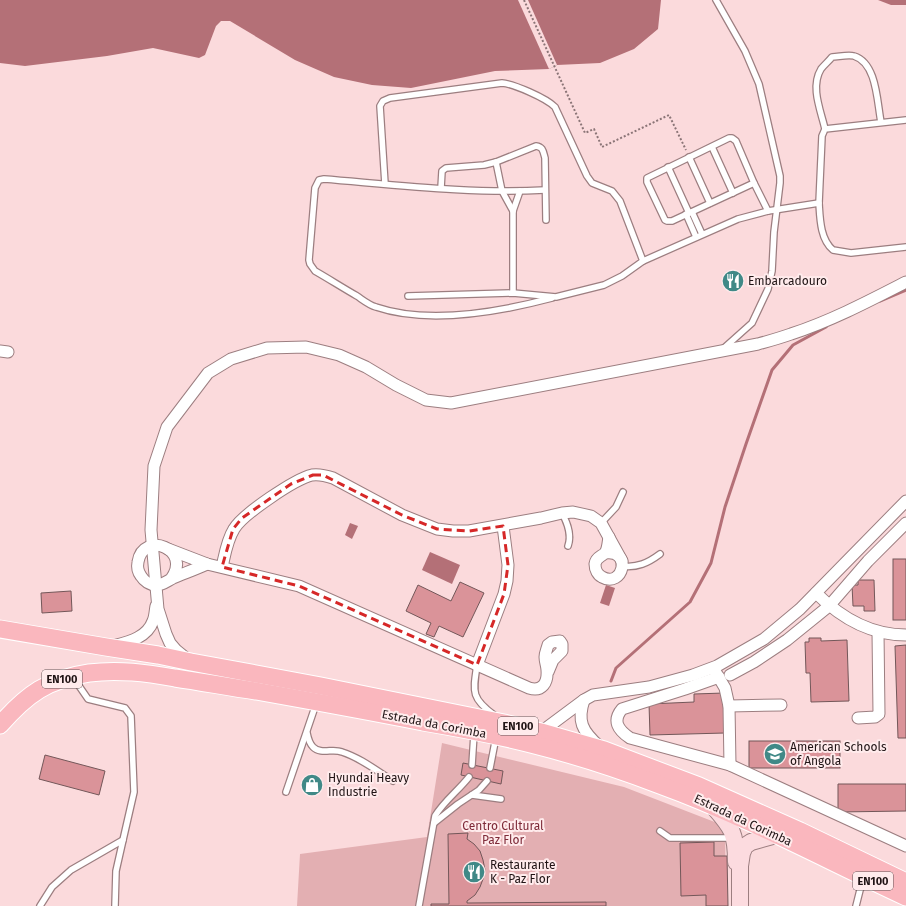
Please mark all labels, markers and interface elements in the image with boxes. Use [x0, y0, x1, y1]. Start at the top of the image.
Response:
restaurant icon: Embarcadouro [720, 268, 746, 294]
place label: Embarcadouro [748, 274, 827, 288]
road number: EN100 [42, 670, 82, 688]
street label: Estrada da Corimba [381, 707, 487, 741]
road number: EN100 [498, 717, 538, 735]
place label: American Schools of Angola [790, 740, 887, 768]
school or university icon: American Schools of Angola [762, 741, 788, 767]
place label: Hyundai Heavy Industrie [328, 771, 409, 799]
shop icon: Hyundai Heavy Industrie [299, 772, 325, 798]
street label: Estrada da Corimba [692, 791, 794, 849]
park label: Centro Cultural Paz Flor [462, 819, 544, 847]
place label: Restaurante K - Paz Flor [490, 858, 555, 886]
restaurant icon: Restaurante K - Paz Flor [461, 859, 487, 885]
road number: EN100 [853, 872, 893, 890]

